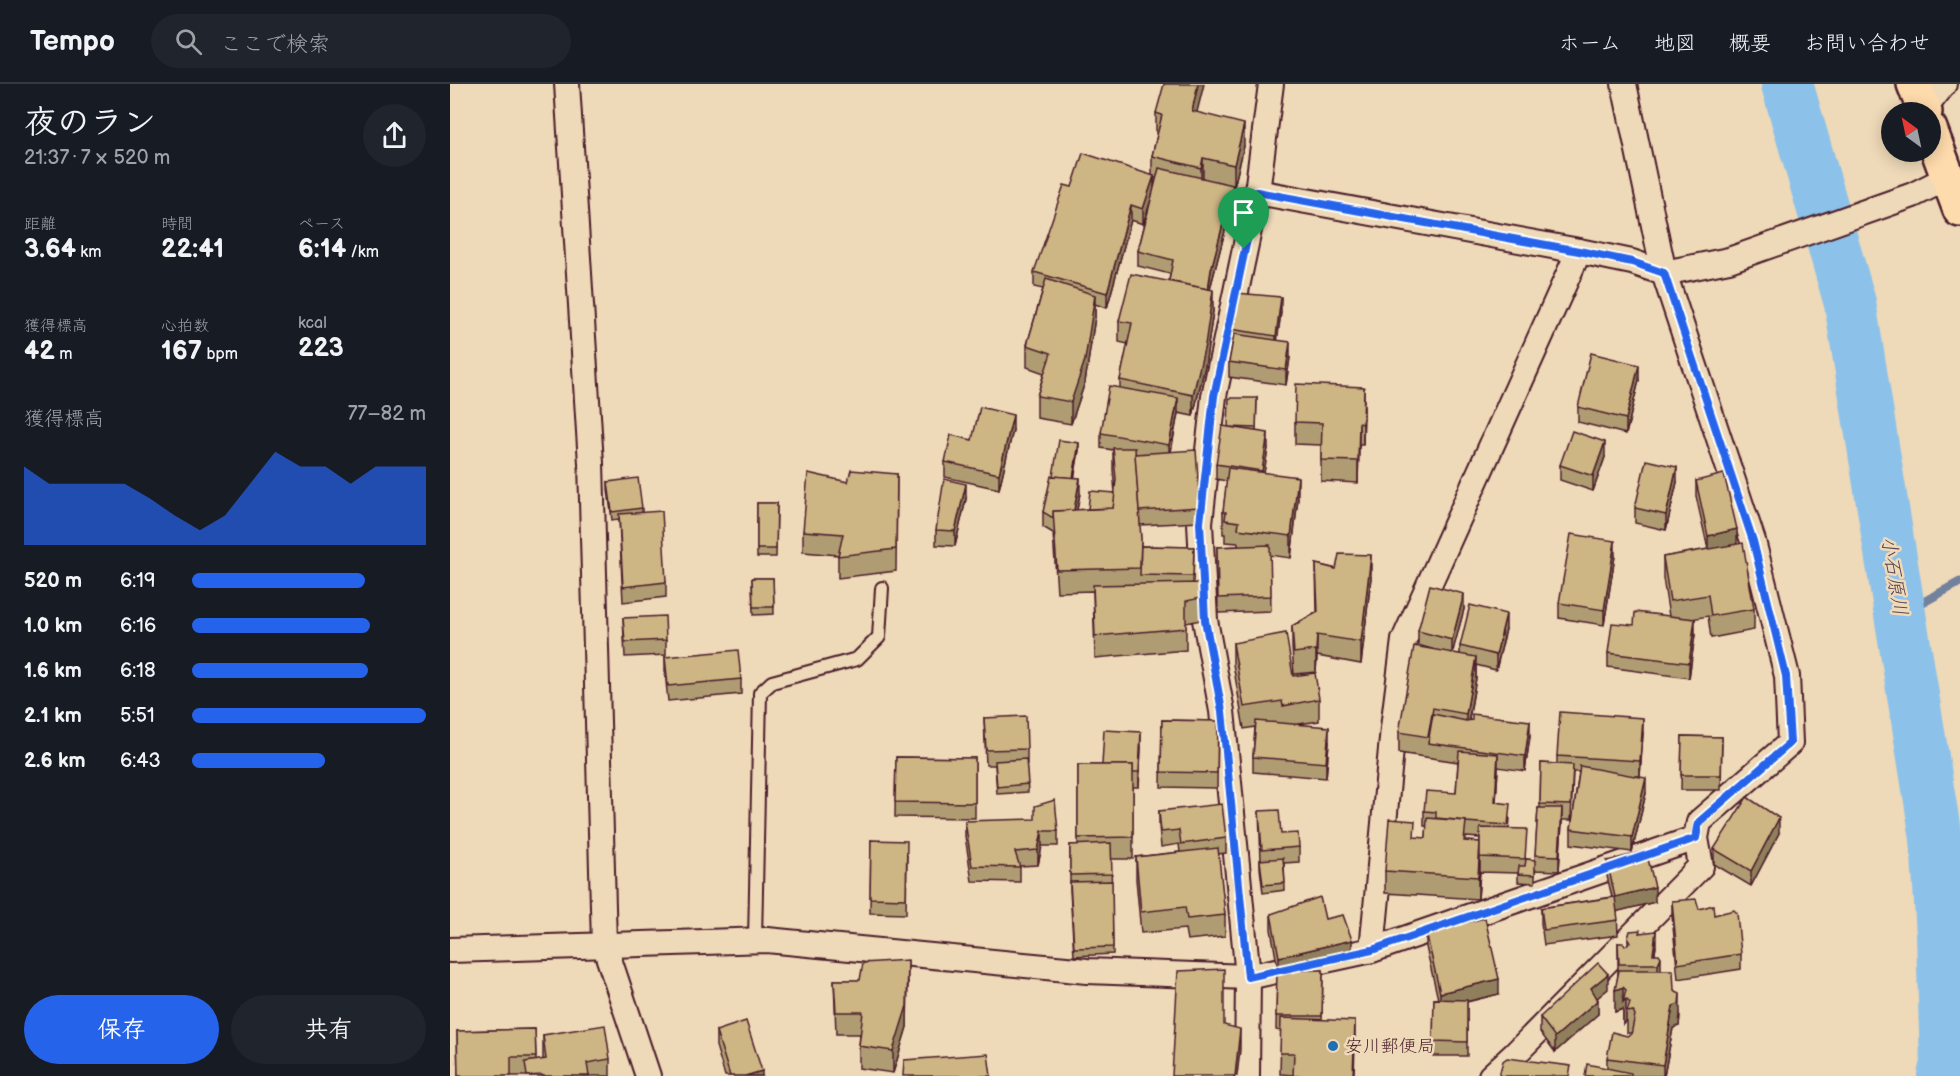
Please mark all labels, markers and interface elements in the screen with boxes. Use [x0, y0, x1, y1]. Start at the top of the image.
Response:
search box [151, 14, 571, 68]
text: Tempo [30, 25, 115, 58]
icon: search [172, 25, 205, 58]
text: ここで検索 [220, 31, 330, 58]
text: ホーム [1559, 31, 1621, 56]
text: 地図 [1654, 31, 1696, 56]
text: 概要 [1729, 31, 1771, 56]
text: お問い合わせ [1804, 31, 1930, 56]
north arrow [1881, 102, 1941, 162]
map controls [1881, 102, 1941, 162]
text: 夜のラン [24, 103, 156, 143]
button: share [363, 104, 426, 167]
text: 21:37 · 7 × 520 m [24, 146, 170, 170]
pin [1218, 187, 1269, 249]
icon: arrive [1227, 196, 1260, 229]
text: 距離 [24, 215, 56, 234]
text: 時間 [161, 215, 193, 234]
text: ペース [298, 215, 345, 234]
text: 3.64 [24, 234, 76, 265]
text: 22:41 [161, 234, 224, 265]
text: 6:14 [298, 234, 346, 265]
text: km [76, 243, 101, 262]
text: /km [346, 243, 379, 262]
text: kcal [298, 314, 327, 333]
text: 獲得標高 [24, 317, 88, 336]
text: 心拍数 [161, 317, 209, 336]
text: 223 [298, 333, 344, 364]
text: 42 [24, 336, 55, 367]
text: 167 [161, 336, 202, 367]
text: m [55, 345, 72, 364]
text: bpm [202, 345, 238, 364]
text: 77–82 m [348, 402, 426, 426]
text: 獲得標高 [24, 407, 104, 431]
water label: 小石原川 [1876, 535, 1912, 617]
text: 520 m [24, 569, 82, 593]
text: 6:19 [120, 569, 156, 593]
text: 1.0 km [24, 614, 82, 638]
text: 6:16 [120, 614, 156, 638]
text: 1.6 km [24, 659, 82, 683]
text: 6:18 [120, 659, 156, 683]
text: 2.1 km [24, 704, 82, 728]
text: 5:51 [120, 704, 155, 728]
text: 2.6 km [24, 749, 85, 773]
text: 6:43 [120, 749, 161, 773]
button: 保存 [24, 995, 219, 1064]
button: 共有 [231, 995, 426, 1064]
place label: 安川郵便局 [1345, 1036, 1435, 1057]
marker: 安川郵便局 [1326, 1039, 1340, 1053]

